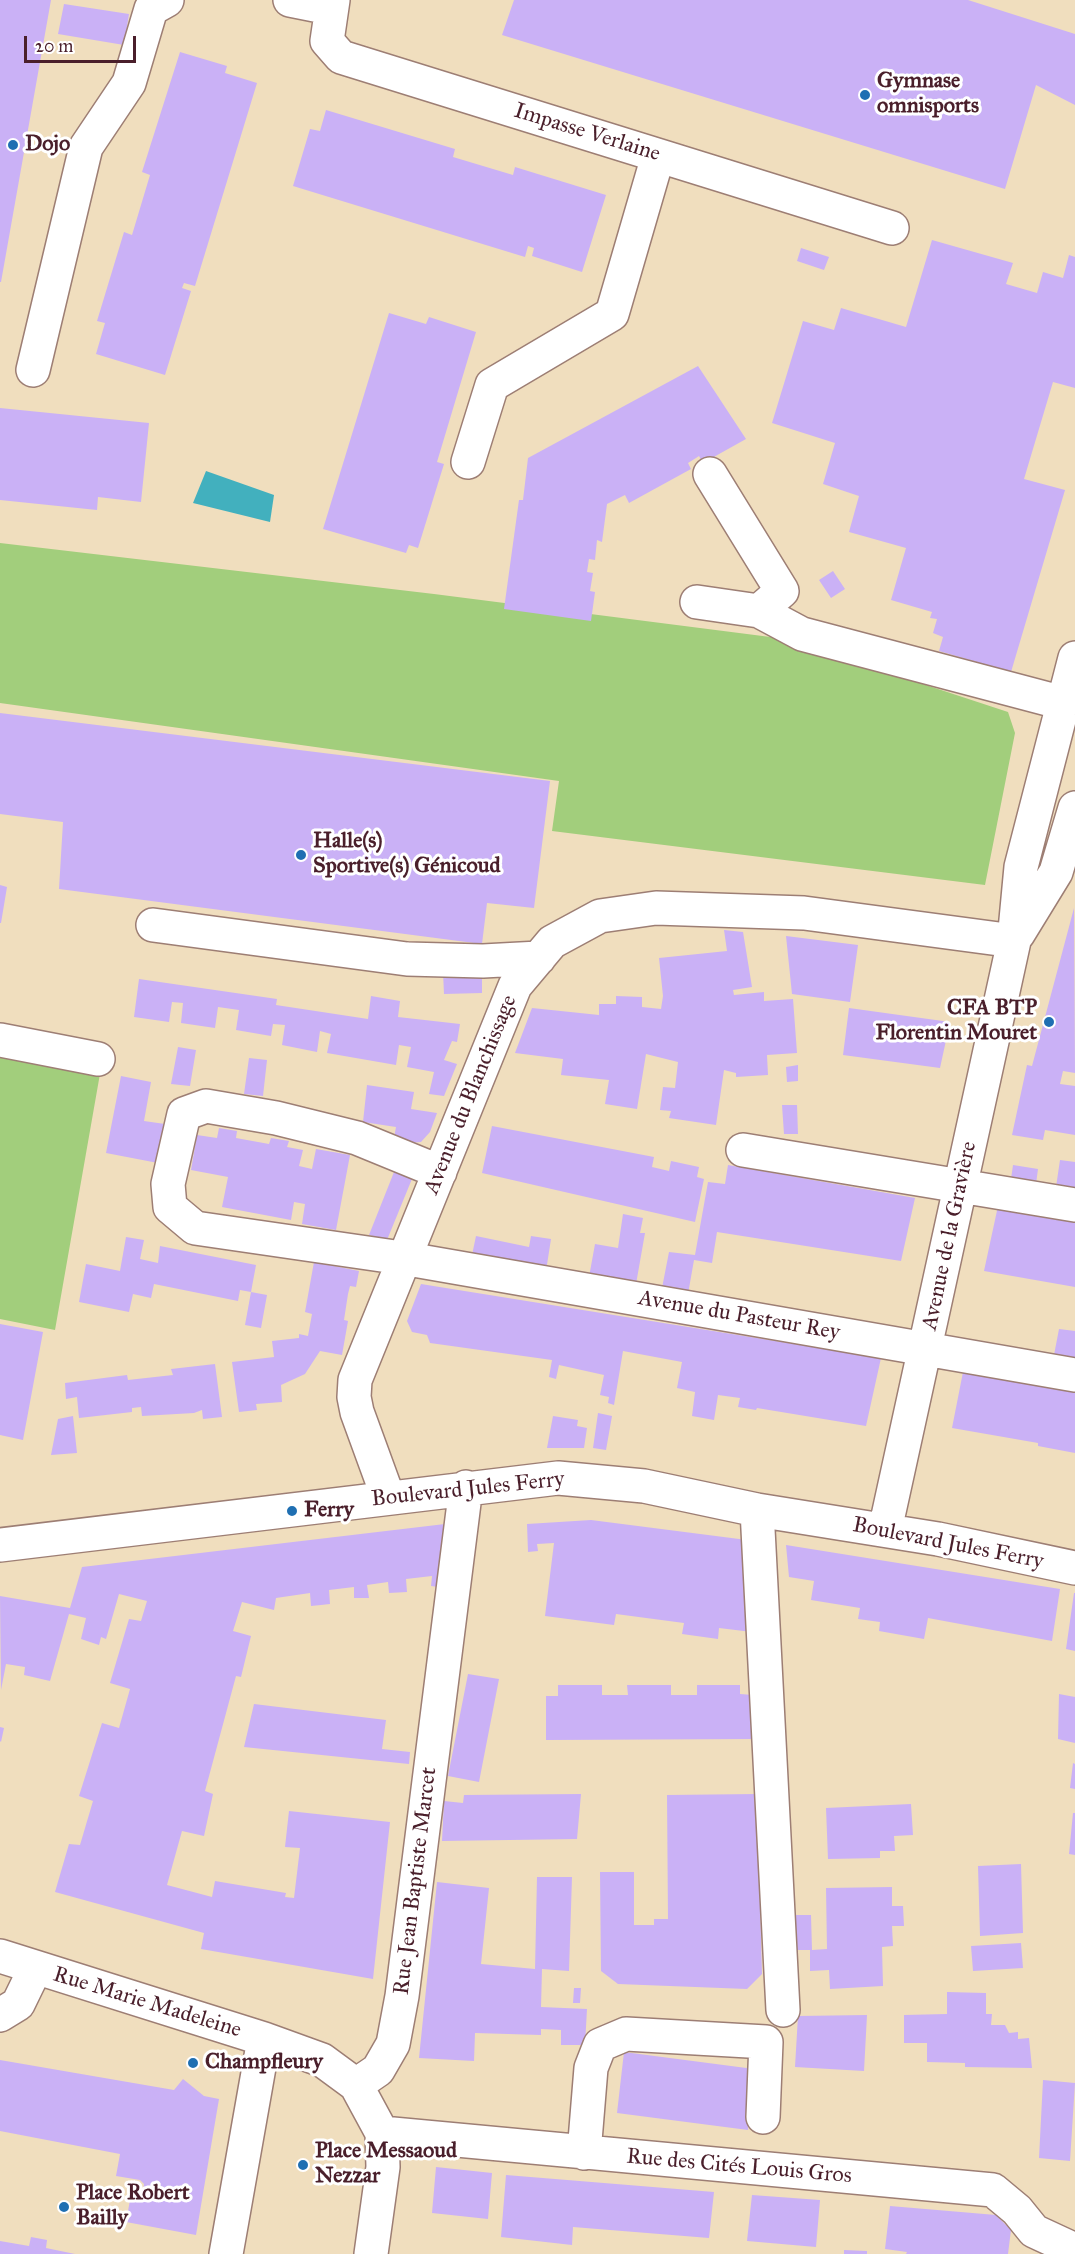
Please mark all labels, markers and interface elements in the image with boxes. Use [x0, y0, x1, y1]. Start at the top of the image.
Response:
scale bar [27, 24, 140, 62]
text: 20 m [35, 35, 73, 57]
place label: Gymnase omnisports [877, 69, 979, 120]
marker: Gymnase omnisports [858, 88, 872, 102]
street label: Impasse Verlaine [511, 98, 663, 168]
place label: Dojo [25, 132, 70, 158]
marker: Dojo [6, 138, 20, 152]
place label: Halle(s) Sportive(s) Génicoud [313, 829, 501, 880]
marker: Halle(s) Sportive(s) Génicoud [294, 848, 308, 862]
street label: Avenue du Blanchissage [419, 992, 523, 1198]
place label: CFA BTP Florentin Mouret [876, 996, 1037, 1048]
marker: CFA BTP Florentin Mouret [1042, 1015, 1056, 1029]
street label: Avenue de la Gravière [917, 1139, 983, 1333]
street label: Avenue du Pasteur Rey [636, 1285, 842, 1347]
street label: Boulevard Jules Ferry [370, 1467, 566, 1513]
place label: Ferry [304, 1498, 354, 1524]
marker: Ferry [285, 1504, 299, 1518]
street label: Boulevard Jules Ferry [850, 1513, 1046, 1575]
street label: Rue Jean Baptiste Marcet [389, 1766, 443, 1996]
street label: Rue Marie Madeleine [50, 1962, 244, 2044]
place label: Champfleury [205, 2050, 323, 2076]
marker: Champfleury [186, 2056, 200, 2070]
place label: Place Messaoud Nezzar [315, 2139, 457, 2190]
street label: Rue des Cités Louis Gros [625, 2144, 853, 2190]
marker: Place Messaoud Nezzar [296, 2158, 310, 2172]
place label: Place Robert Bailly [76, 2181, 189, 2232]
marker: Place Robert Bailly [57, 2200, 71, 2214]

